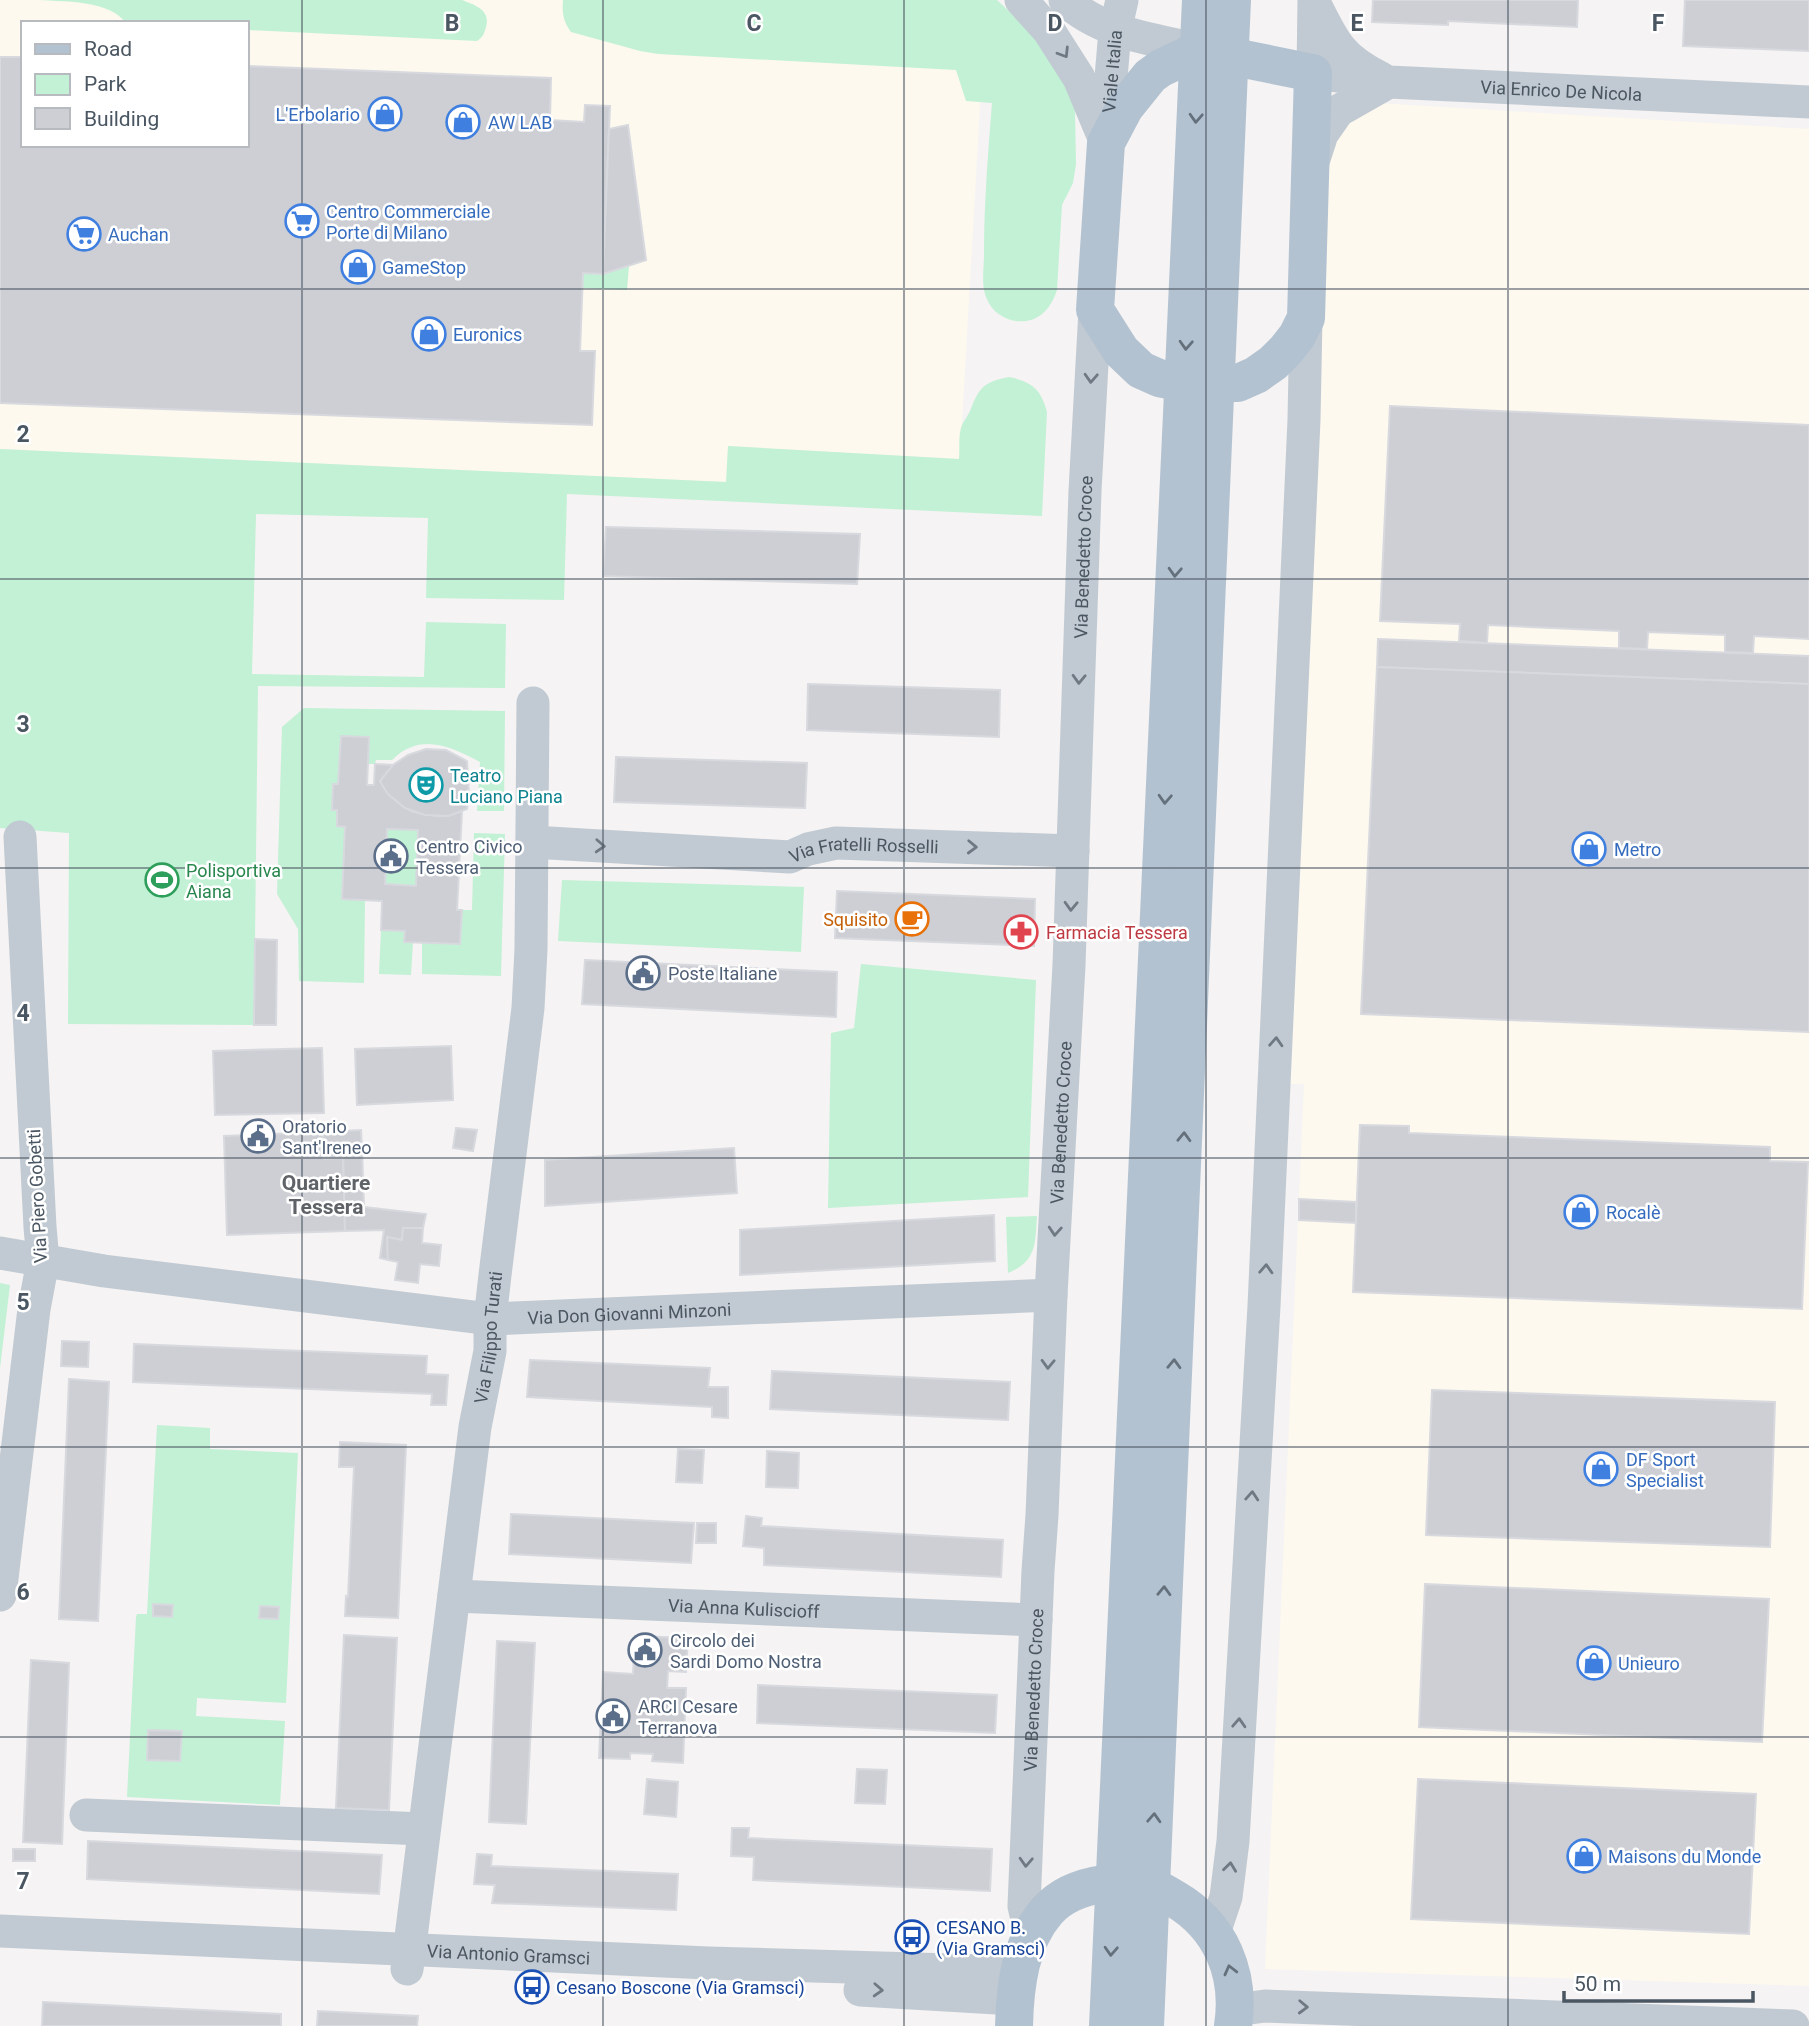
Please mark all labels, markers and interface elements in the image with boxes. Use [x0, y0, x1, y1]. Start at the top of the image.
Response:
text: B [445, 10, 459, 37]
text: C [746, 10, 762, 37]
text: D [1048, 10, 1062, 37]
text: E [1351, 10, 1364, 37]
text: F [1652, 10, 1665, 37]
legend [21, 21, 248, 147]
street label: Viale Italia [1098, 29, 1126, 114]
text: Road [84, 37, 132, 61]
one-way arrow [1055, 45, 1068, 58]
text: Park [84, 72, 127, 96]
street label: Via Enrico De Nicola [1480, 76, 1643, 105]
shop icon: L'Erbolario [366, 95, 404, 133]
shop icon: AW LAB [444, 103, 482, 141]
place label: L'Erbolario [276, 104, 360, 125]
text: Building [84, 107, 159, 131]
place label: AW LAB [488, 112, 552, 133]
one-way arrow [1189, 112, 1204, 123]
place label: Centro Commerciale Porte di Milano [326, 201, 490, 243]
supermarket icon: Centro Commerciale Porte di Milano [283, 202, 321, 240]
supermarket icon: Auchan [65, 215, 103, 253]
place label: Auchan [108, 224, 169, 245]
shop icon: GameStop [339, 248, 377, 286]
place label: GameStop [382, 257, 466, 278]
shop icon: Euronics [410, 315, 448, 353]
place label: Euronics [453, 324, 522, 345]
one-way arrow [1178, 340, 1193, 351]
one-way arrow [1084, 373, 1099, 384]
text: 2 [16, 421, 30, 448]
street label: Via Benedetto Croce [1070, 475, 1096, 639]
one-way arrow [1168, 567, 1183, 578]
one-way arrow [1071, 674, 1086, 685]
text: 3 [16, 711, 30, 738]
place label: Teatro Luciano Piana [450, 765, 563, 807]
theatre icon: Teatro Luciano Piana [407, 766, 445, 804]
one-way arrow [1157, 794, 1172, 805]
shop icon: Metro [1570, 830, 1608, 868]
street label: Via Fratelli Rosselli [786, 832, 939, 867]
place label: Centro Civico Tessera [416, 836, 523, 878]
public building icon: Centro Civico Tessera [372, 837, 410, 875]
one-way arrow [595, 838, 606, 853]
place label: Metro [1614, 839, 1661, 860]
one-way arrow [967, 840, 978, 855]
place label: Polisportiva Aiana [186, 860, 281, 902]
sports icon: Polisportiva Aiana [143, 861, 181, 899]
cafe icon: Squisito [893, 900, 931, 938]
one-way arrow [1063, 901, 1078, 912]
place label: Squisito [823, 909, 888, 930]
pharmacy icon: Farmacia Tessera [1002, 913, 1040, 951]
place label: Farmacia Tessera [1046, 922, 1188, 943]
public building icon: Poste Italiane [624, 954, 662, 992]
place label: Poste Italiane [668, 963, 777, 984]
text: 4 [16, 1000, 30, 1027]
one-way arrow [1268, 1036, 1283, 1047]
street label: Via Benedetto Croce [1045, 1041, 1075, 1205]
place label: Oratorio Sant'Ireneo [282, 1116, 372, 1158]
public building icon: Oratorio Sant'Ireneo [239, 1117, 277, 1155]
street label: Via Piero Gobetti [23, 1128, 51, 1264]
one-way arrow [1176, 1131, 1191, 1142]
district label: Quartiere Tessera [282, 1171, 370, 1219]
shop icon: Rocalè [1562, 1193, 1600, 1231]
place label: Rocalè [1606, 1202, 1661, 1223]
one-way arrow [1048, 1226, 1063, 1237]
one-way arrow [1258, 1263, 1273, 1274]
street label: Via Filippo Turati [469, 1270, 506, 1406]
text: 5 [16, 1289, 30, 1316]
street label: Via Don Giovanni Minzoni [527, 1298, 732, 1328]
one-way arrow [1041, 1358, 1056, 1369]
one-way arrow [1166, 1358, 1181, 1369]
place label: DF Sport Specialist [1626, 1449, 1704, 1491]
shop icon: DF Sport Specialist [1582, 1450, 1620, 1488]
one-way arrow [1244, 1490, 1259, 1501]
text: 6 [16, 1579, 30, 1606]
one-way arrow [1157, 1585, 1172, 1596]
street label: Via Anna Kuliscioff [668, 1594, 821, 1622]
street label: Via Benedetto Croce [1019, 1608, 1047, 1772]
place label: Circolo dei Sardi Domo Nostra [670, 1630, 822, 1672]
public building icon: Circolo dei Sardi Domo Nostra [626, 1631, 664, 1669]
shop icon: Unieuro [1575, 1644, 1613, 1682]
place label: Unieuro [1618, 1653, 1680, 1674]
place label: ARCI Cesare Terranova [638, 1696, 738, 1738]
public building icon: ARCI Cesare Terranova [594, 1697, 632, 1735]
one-way arrow [1232, 1718, 1247, 1729]
one-way arrow [1147, 1813, 1162, 1824]
shop icon: Maisons du Monde [1565, 1837, 1603, 1875]
place label: Maisons du Monde [1608, 1846, 1761, 1867]
one-way arrow [1019, 1857, 1034, 1868]
one-way arrow [1222, 1861, 1237, 1873]
text: 7 [16, 1868, 30, 1895]
place label: CESANO B. (Via Gramsci) [936, 1917, 1045, 1960]
bus stop icon: CESANO B. (Via Gramsci) [893, 1918, 931, 1956]
street label: Via Antonio Gramsci [426, 1940, 591, 1968]
one-way arrow [1104, 1946, 1119, 1957]
scale bar [1564, 1960, 1753, 2004]
one-way arrow [1224, 1964, 1238, 1976]
bus stop icon: Cesano Boscone (Via Gramsci) [513, 1968, 551, 2006]
text: 50 m [1574, 1972, 1621, 1996]
place label: Cesano Boscone (Via Gramsci) [556, 1977, 805, 1999]
one-way arrow [872, 1983, 883, 1998]
one-way arrow [1298, 2000, 1309, 2015]

